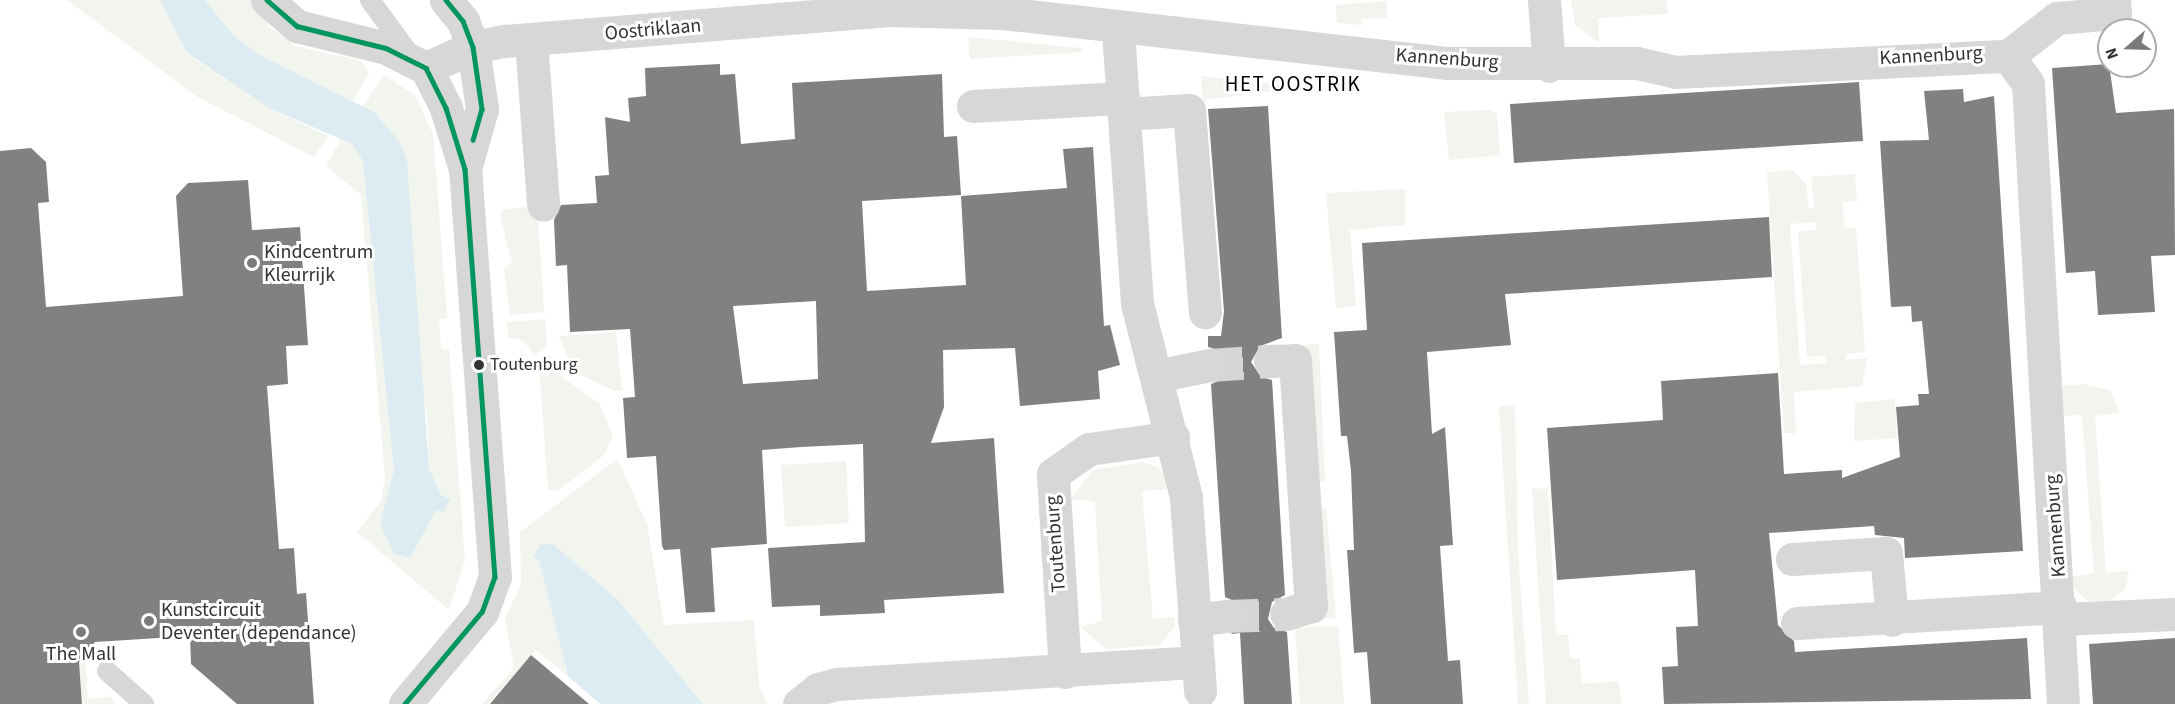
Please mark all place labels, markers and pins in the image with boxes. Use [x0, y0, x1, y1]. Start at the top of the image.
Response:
place label: Kindcentrum Kleurrijk [264, 240, 373, 287]
marker: Kindcentrum Kleurrijk [245, 256, 259, 270]
place label: Toutenburg [490, 354, 578, 376]
marker: Toutenburg [473, 359, 485, 371]
place label: Kunstcircuit Deventer (dependance) [161, 598, 357, 645]
marker: Kunstcircuit Deventer (dependance) [142, 614, 156, 628]
marker: The Mall [74, 625, 88, 639]
place label: The Mall [46, 642, 116, 666]

